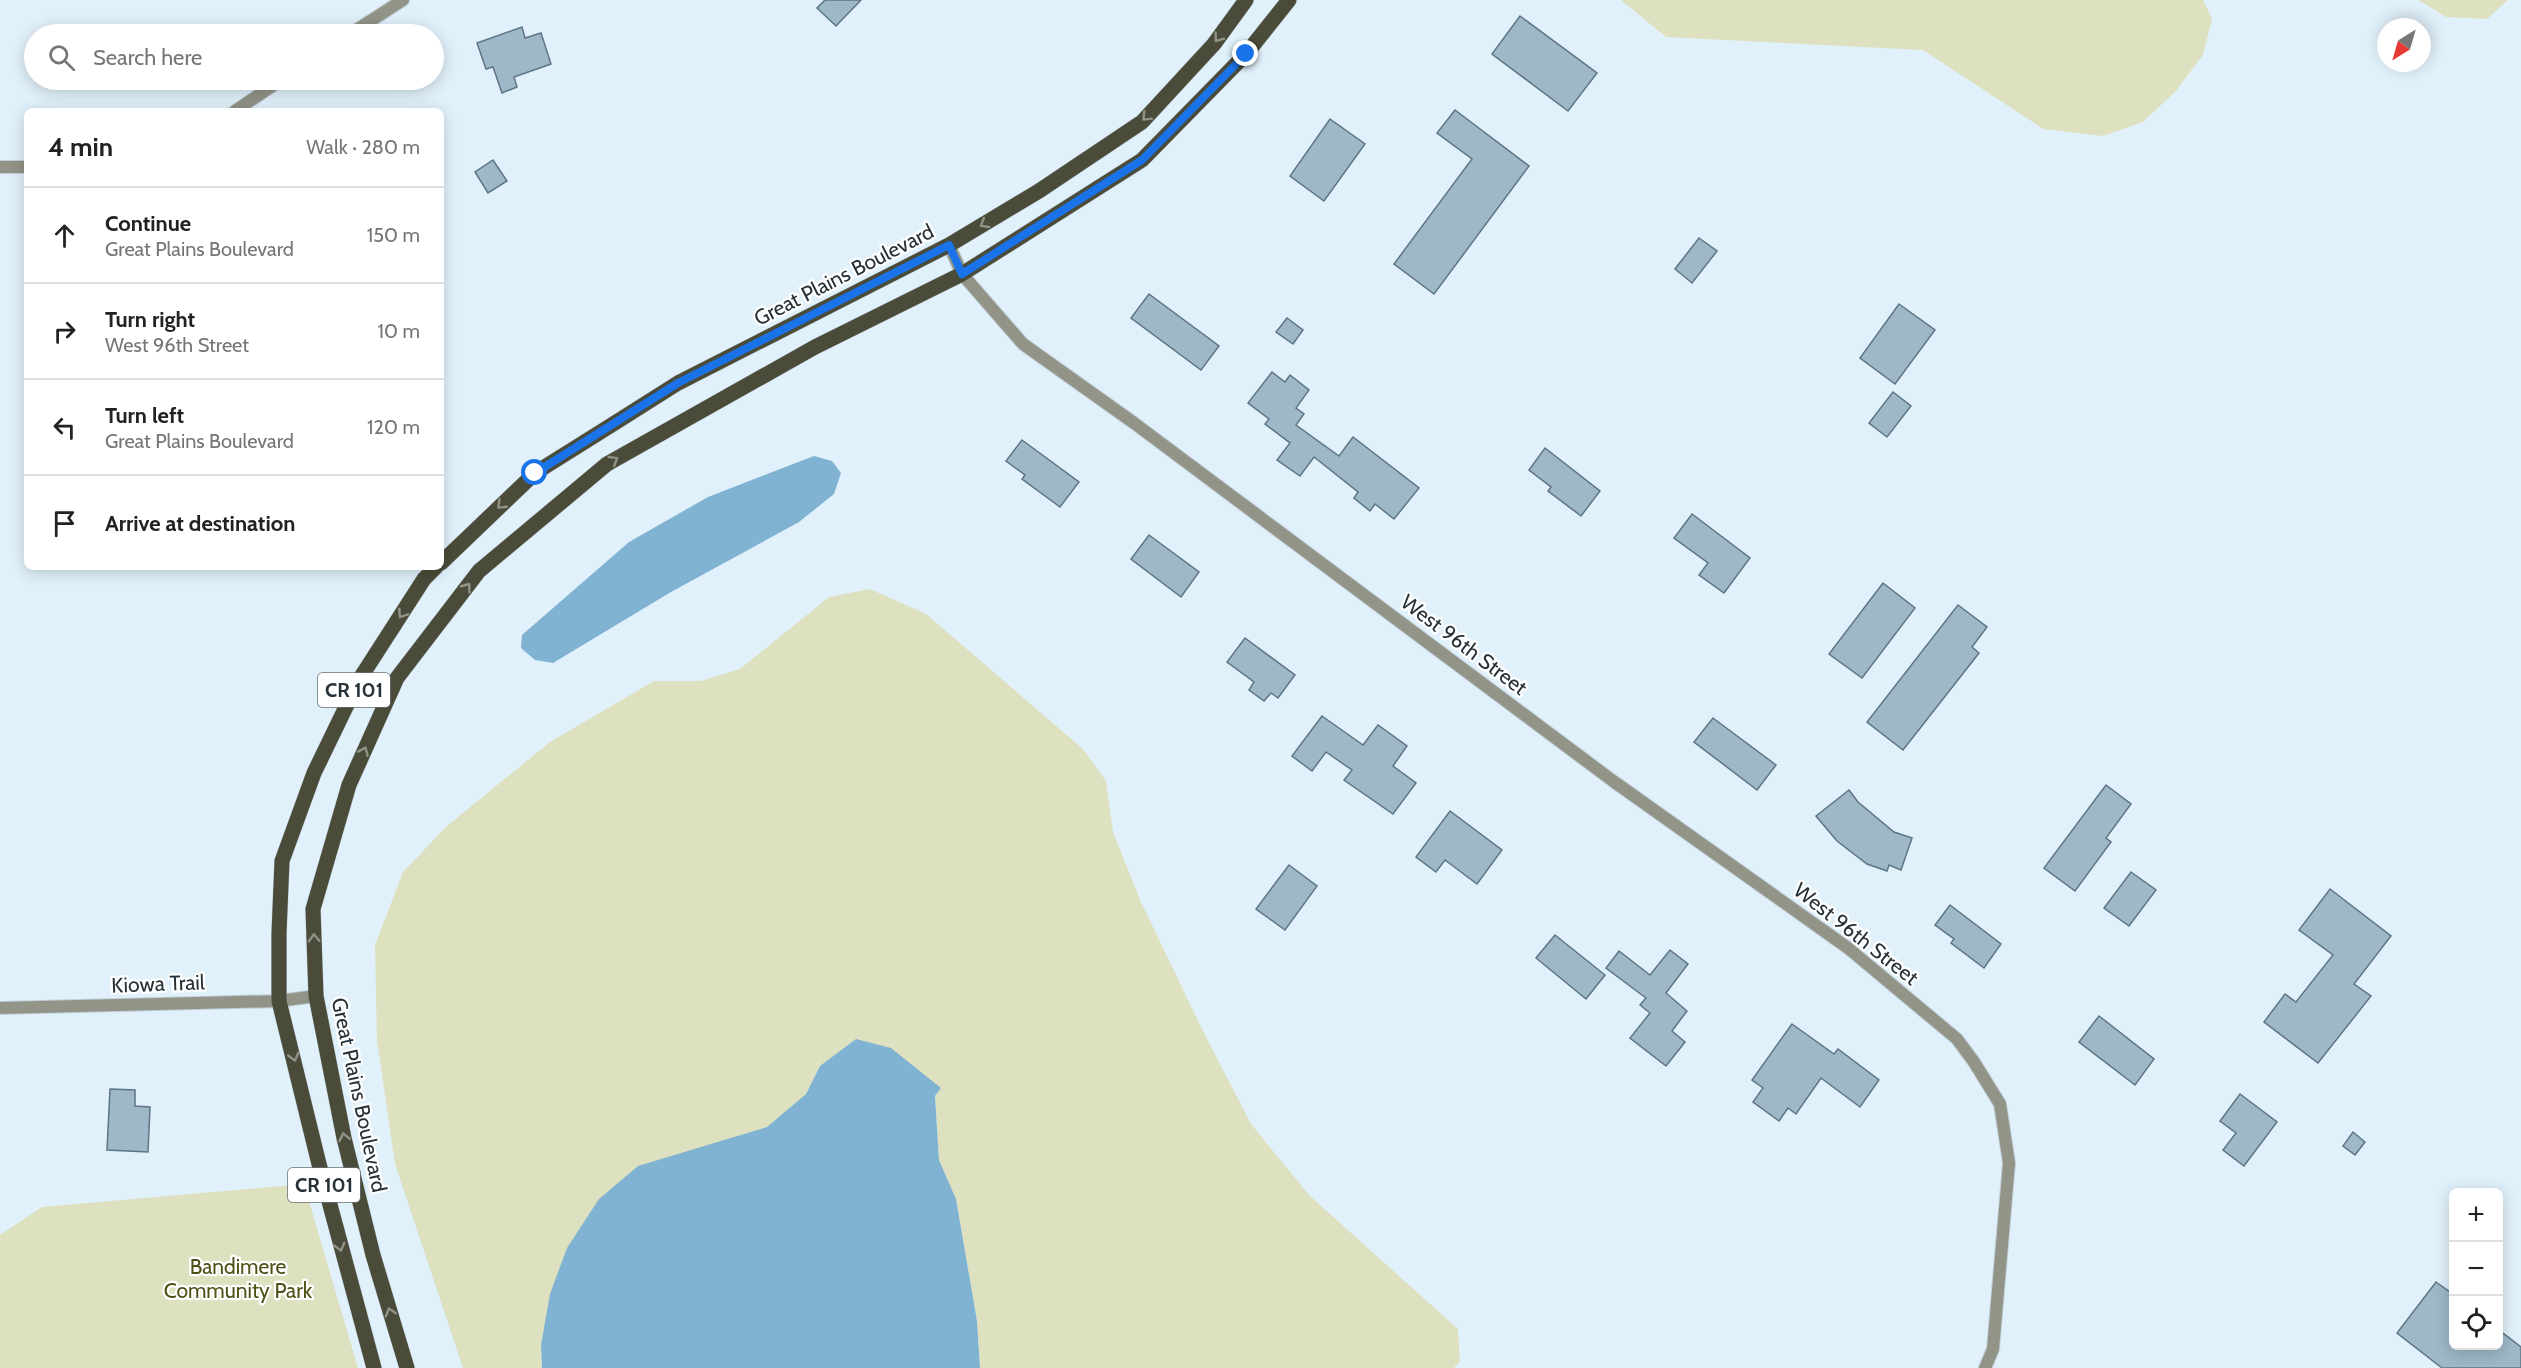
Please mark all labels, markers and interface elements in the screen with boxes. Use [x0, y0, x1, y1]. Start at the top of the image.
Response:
north arrow [2377, 18, 2431, 72]
search box [24, 24, 444, 90]
one-way arrow [1214, 32, 1225, 43]
route end [1232, 40, 1258, 66]
icon: search [45, 41, 78, 74]
text: Search here [93, 44, 202, 71]
one-way arrow [1143, 109, 1154, 120]
text: 4 min [48, 131, 113, 163]
text: Walk · 280 m [306, 135, 420, 159]
text: Continue [105, 210, 191, 237]
one-way arrow [980, 217, 990, 228]
street label: Great Plains Boulevard [750, 218, 938, 331]
icon: ahead [48, 219, 81, 252]
text: 150 m [367, 223, 420, 247]
text: Great Plains Boulevard [105, 237, 294, 261]
text: Turn right [105, 306, 195, 333]
icon: right [48, 315, 81, 348]
text: 10 m [377, 319, 420, 343]
text: West 96th Street [105, 333, 249, 357]
text: Turn left [105, 402, 184, 429]
icon: left [48, 411, 81, 444]
text: 120 m [367, 415, 420, 439]
text: Great Plains Boulevard [105, 429, 294, 453]
one-way arrow [608, 456, 618, 468]
route start [521, 459, 547, 485]
one-way arrow [497, 498, 508, 509]
icon: arrive [48, 507, 81, 540]
text: Arrive at destination [105, 510, 295, 537]
one-way arrow [459, 582, 470, 593]
street label: West 96th Street [1396, 589, 1532, 700]
one-way arrow [398, 607, 409, 618]
road number: CR 101 [318, 673, 390, 707]
one-way arrow [357, 747, 369, 758]
street label: West 96th Street [1789, 877, 1924, 990]
one-way arrow [308, 933, 321, 942]
street label: Kiowa Trail [111, 969, 205, 998]
street label: Great Plains Boulevard [327, 995, 392, 1194]
one-way arrow [287, 1052, 300, 1062]
one-way arrow [338, 1132, 351, 1142]
road number: CR 101 [288, 1168, 360, 1202]
map controls [2449, 1188, 2503, 1350]
button: + [2449, 1188, 2503, 1242]
one-way arrow [333, 1242, 346, 1252]
button: − [2449, 1242, 2503, 1296]
park label: Bandimere Community Park [164, 1254, 313, 1303]
button: locate [2449, 1296, 2503, 1350]
one-way arrow [385, 1307, 397, 1318]

